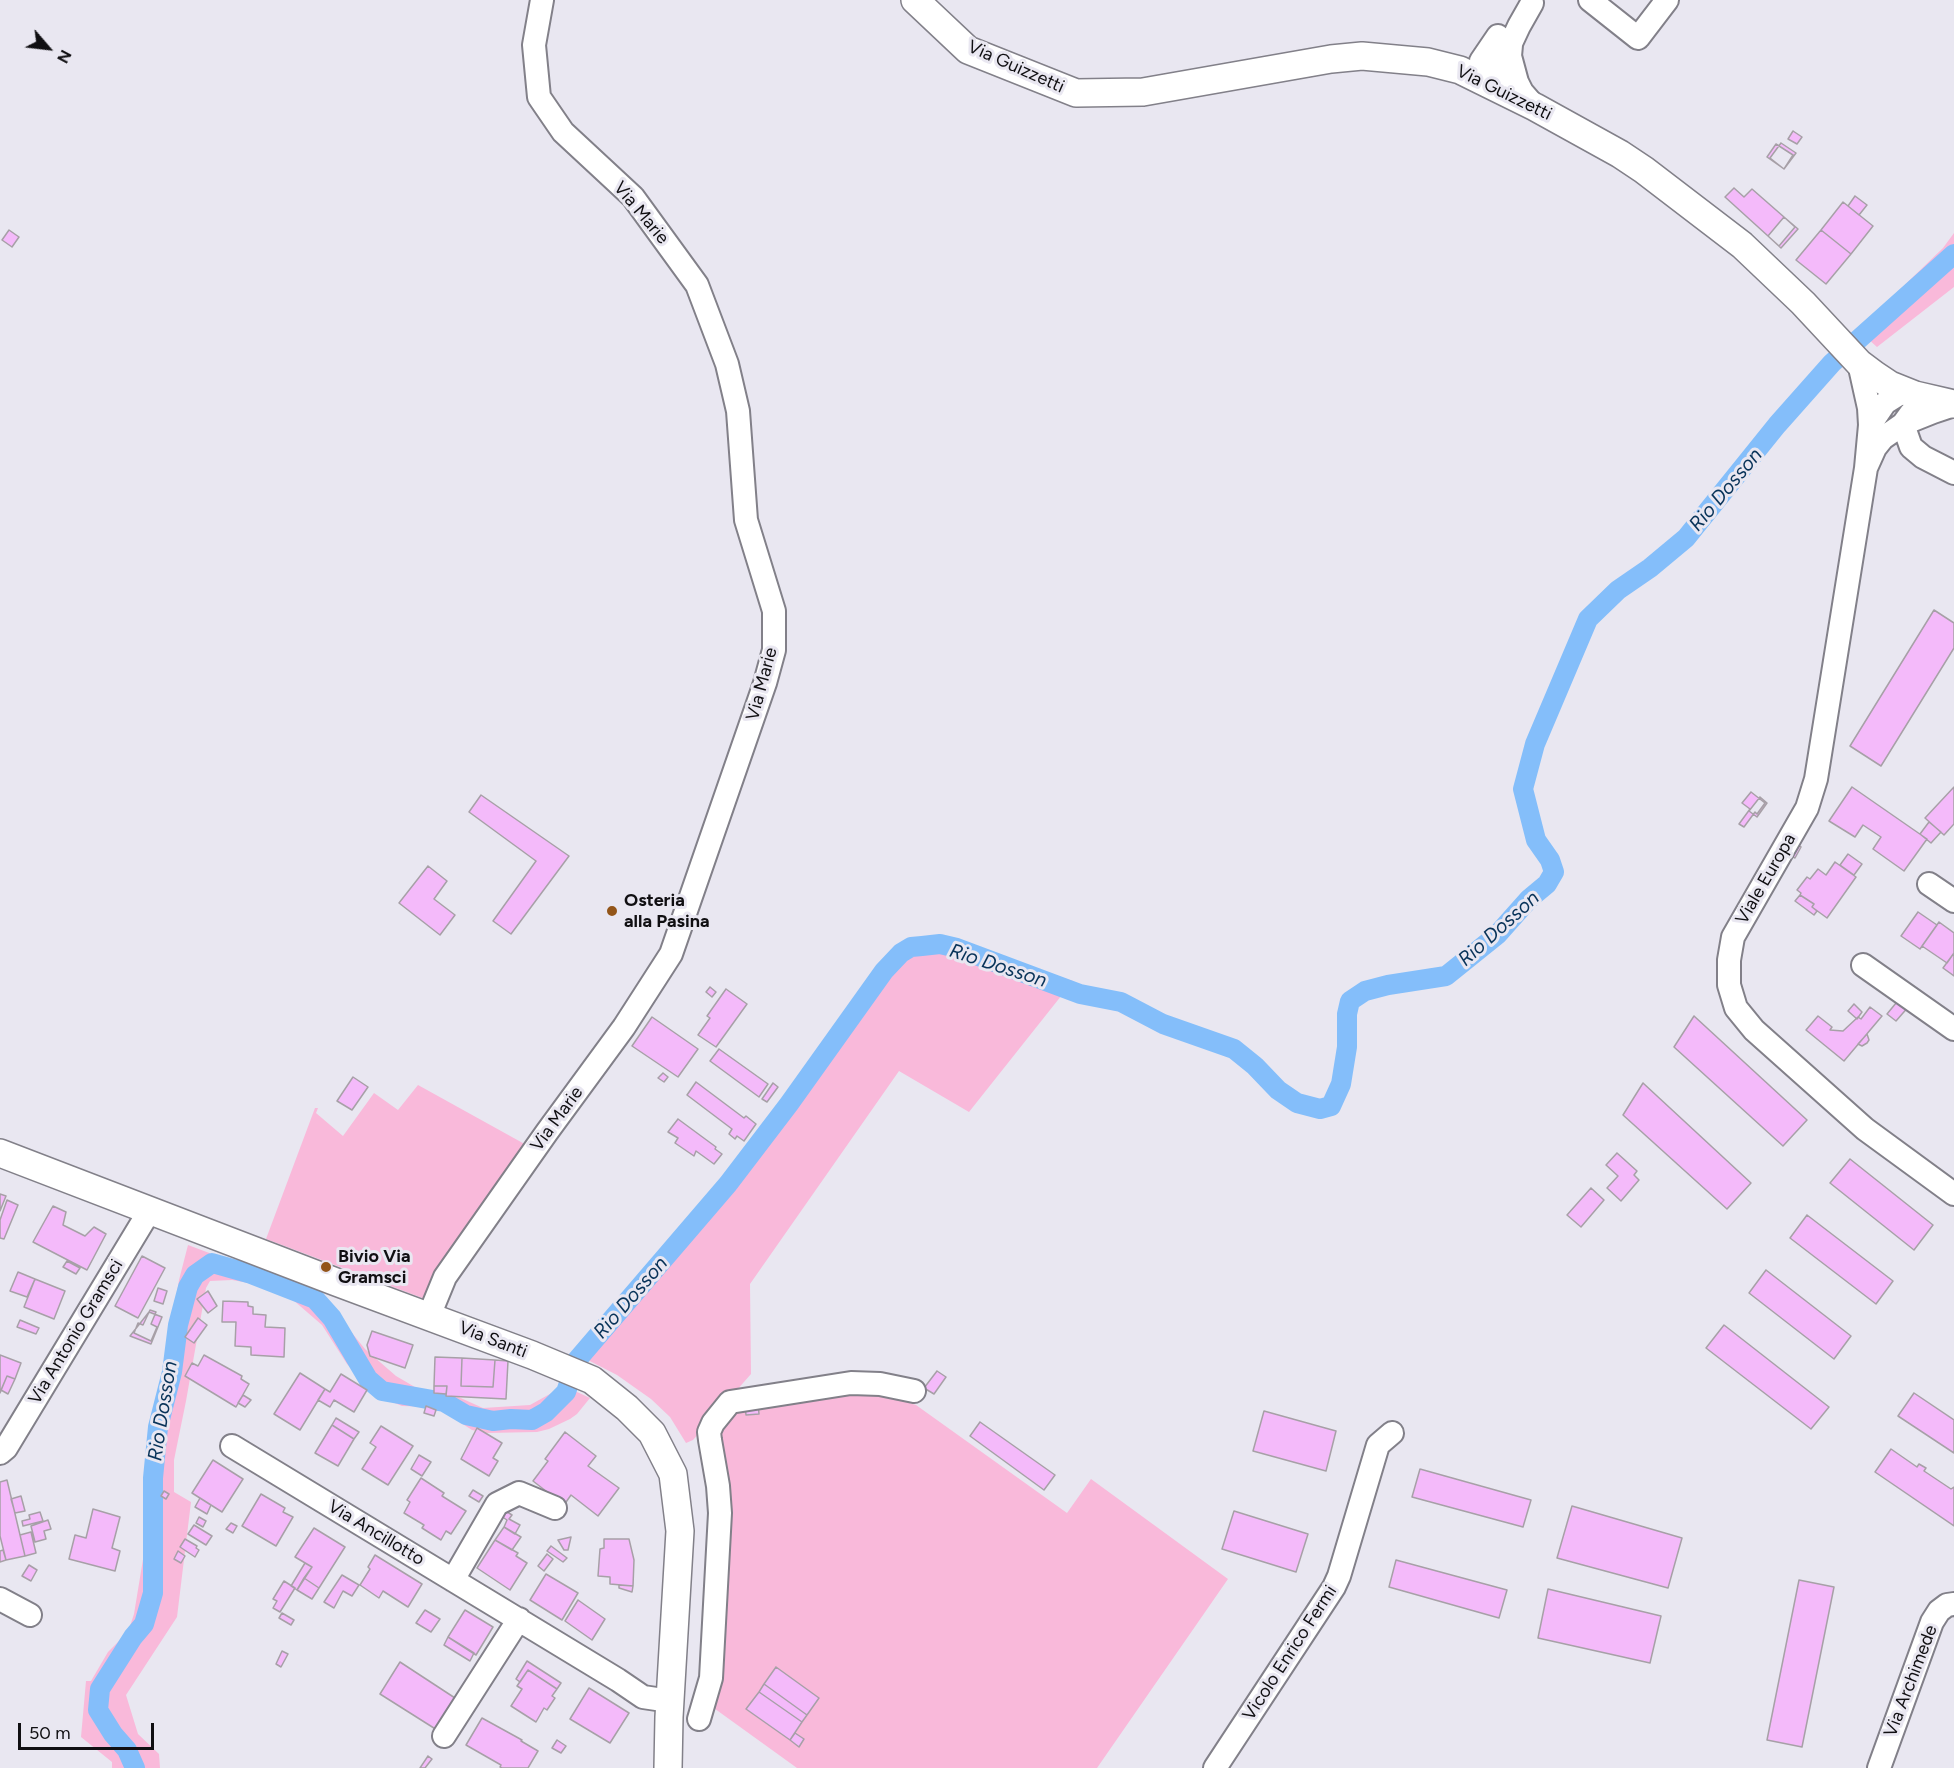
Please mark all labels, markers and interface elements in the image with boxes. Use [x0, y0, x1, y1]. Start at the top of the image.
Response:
north arrow [18, 18, 78, 78]
street label: Via Guizzetti [964, 36, 1068, 98]
text: N [53, 47, 76, 67]
street label: Via Guizzetti [1453, 61, 1555, 125]
street label: Via Marie [609, 177, 673, 249]
water label: Rio Dosson [1684, 444, 1768, 536]
street label: Via Marie [742, 645, 782, 723]
street label: Viale Europa [1731, 830, 1801, 928]
water label: Rio Dosson [1454, 886, 1544, 972]
place label: Osteria alla Pasina [624, 890, 710, 932]
marker: Osteria alla Pasina [605, 904, 619, 918]
water label: Rio Dosson [946, 939, 1050, 993]
street label: Via Marie [526, 1082, 588, 1156]
place label: Bivio Via Gramsci [338, 1246, 411, 1288]
water label: Rio Dosson [589, 1252, 673, 1344]
street label: Via Antonio Gramsci [24, 1256, 128, 1408]
marker: Bivio Via Gramsci [319, 1260, 333, 1274]
street label: Via Santi [456, 1317, 530, 1363]
water label: Rio Dosson [143, 1359, 183, 1463]
street label: Via Ancillotto [324, 1496, 428, 1570]
street label: Vicolo Enrico Fermi [1238, 1582, 1342, 1724]
street label: Via Archimede [1880, 1622, 1942, 1740]
scale bar [21, 1711, 158, 1749]
text: 50 m [29, 1722, 71, 1744]

